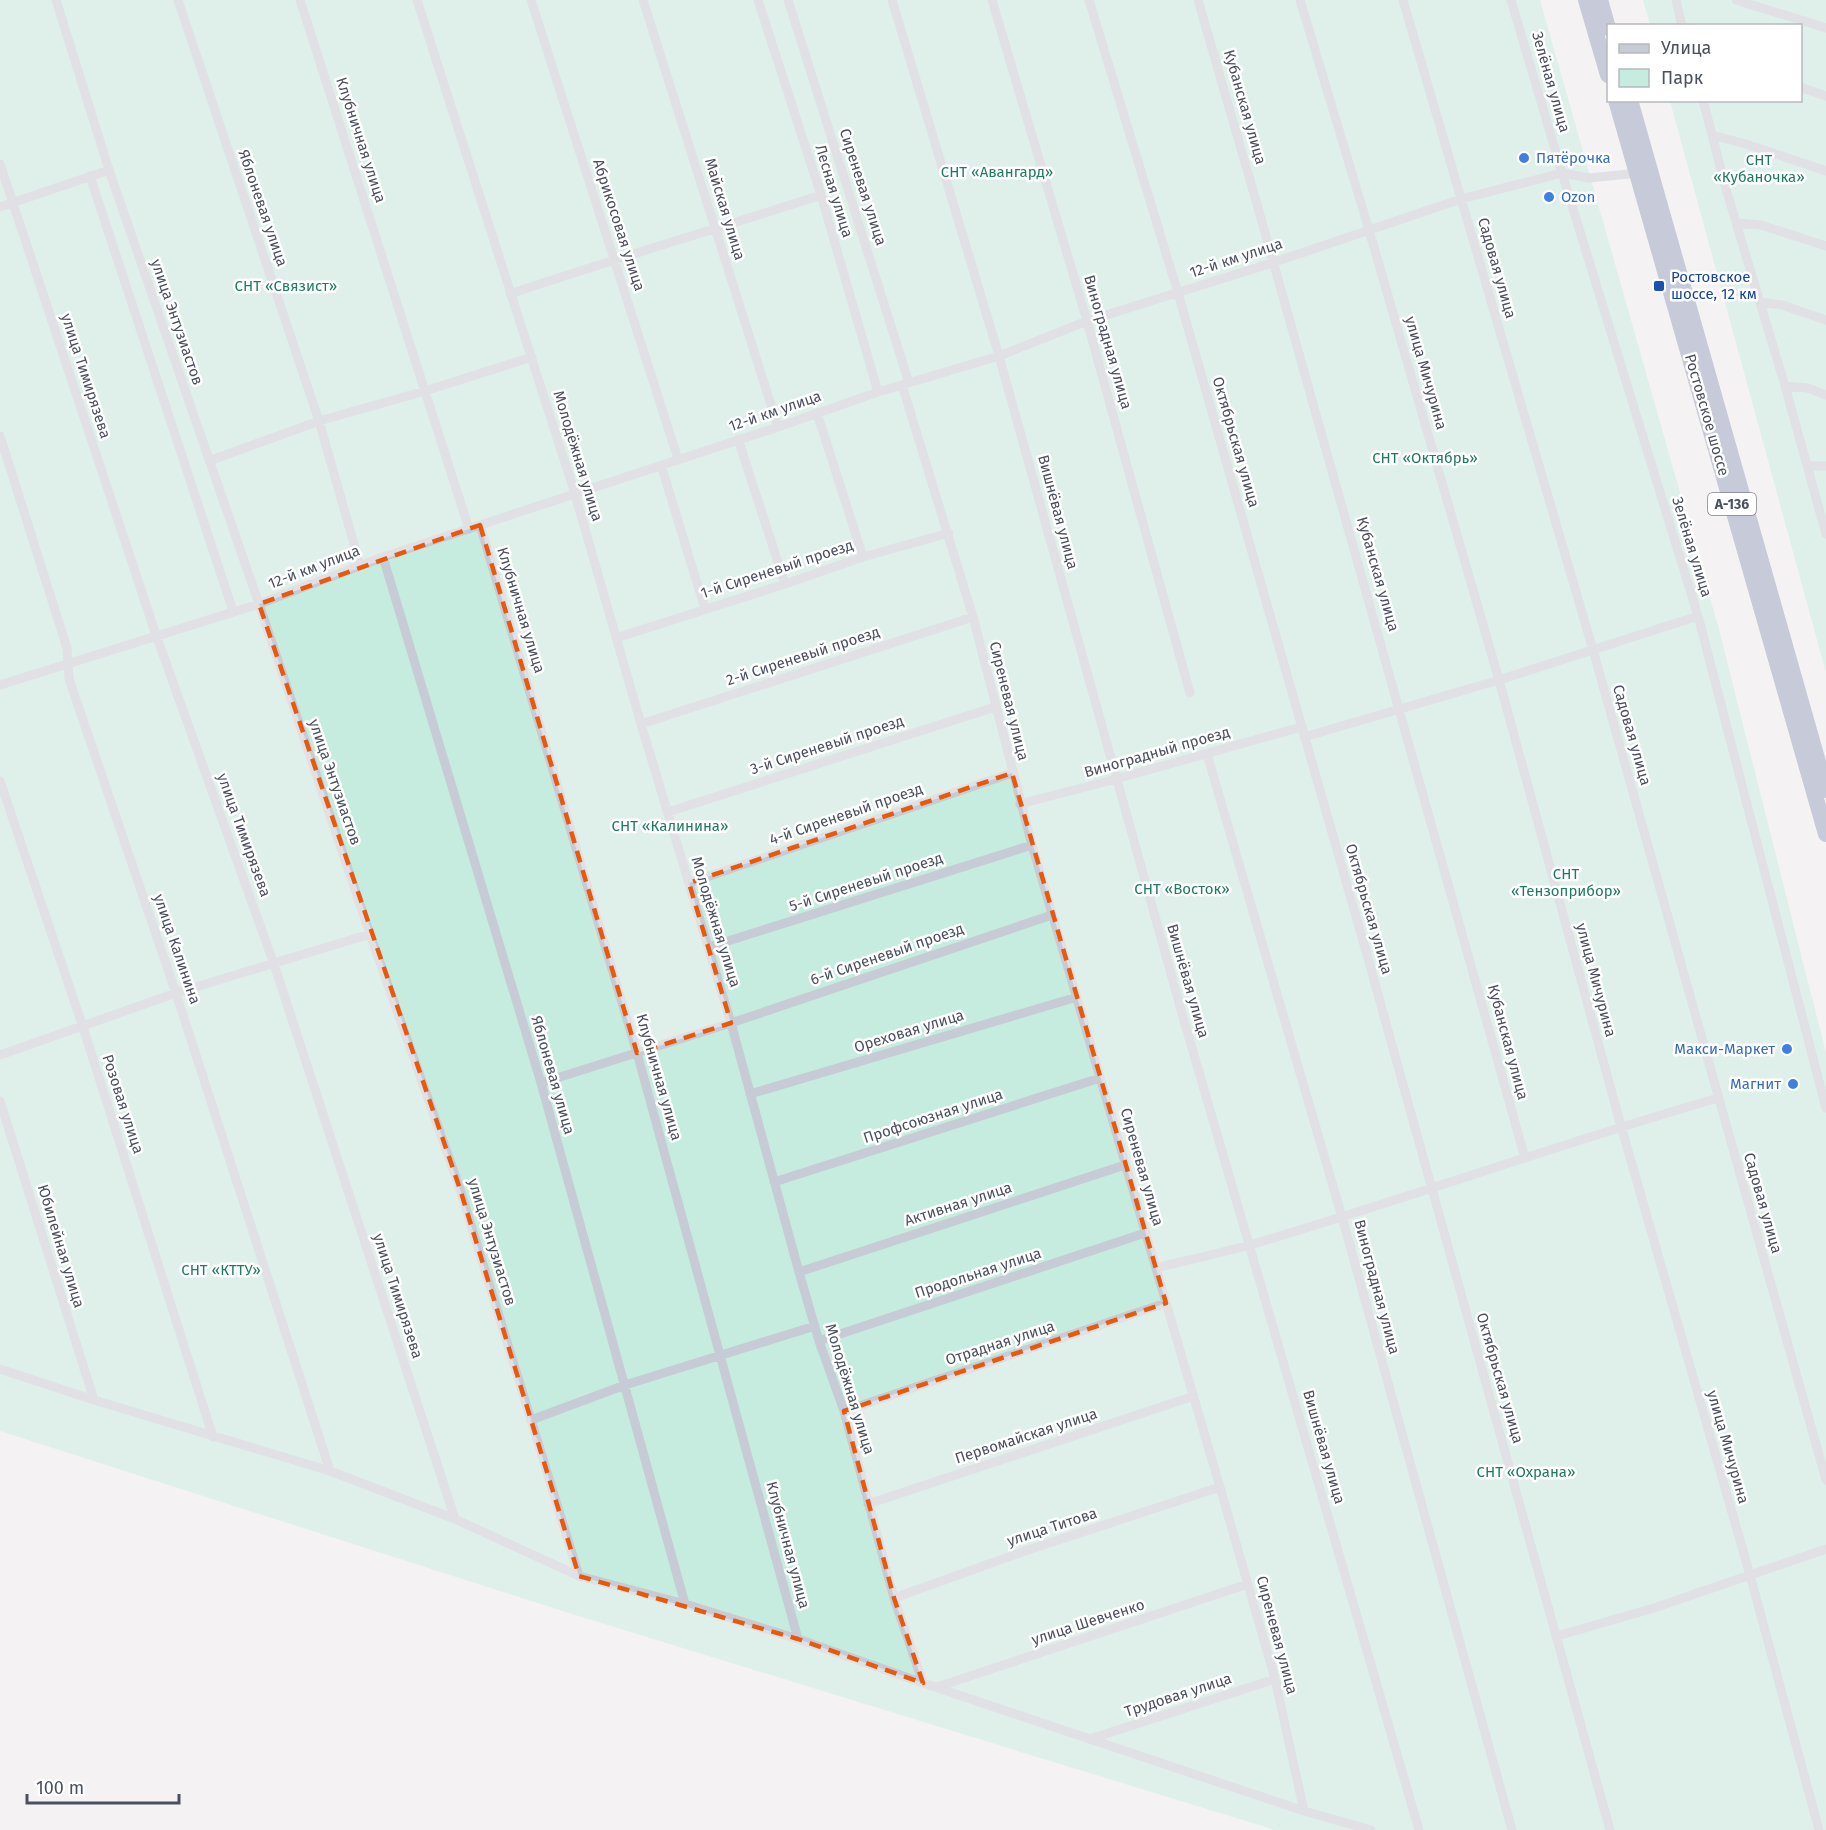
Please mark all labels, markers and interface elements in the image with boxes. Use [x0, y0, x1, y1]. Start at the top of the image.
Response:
legend [1607, 24, 1802, 102]
street label: Зелёная улица [1528, 30, 1574, 134]
text: Улица [1661, 37, 1711, 59]
street label: Кубанская улица [1220, 48, 1270, 166]
text: Парк [1661, 67, 1704, 89]
street label: Клубничная улица [332, 75, 390, 205]
street label: Сиреневая улица [836, 126, 890, 248]
street label: Лесная улица [811, 142, 857, 240]
street label: Яблоневая улица [235, 147, 291, 269]
place label: Пятёрочка [1536, 149, 1611, 167]
marker: Пятёрочка [1517, 151, 1531, 165]
park label: СНТ «Кубаночка» [1713, 151, 1805, 186]
street label: Майская улица [701, 156, 749, 262]
street label: Абрикосовая улица [589, 157, 649, 293]
park label: СНТ «Авангард» [941, 163, 1053, 181]
place label: Ozon [1561, 188, 1595, 206]
marker: Ozon [1542, 190, 1556, 204]
street label: Садовая улица [1474, 216, 1520, 320]
street label: 12-й км улица [1187, 235, 1285, 281]
street label: улица Энтузиастов [147, 257, 207, 387]
place label: Ростовское шоссе, 12 км [1671, 268, 1757, 303]
street label: Виноградная улица [1080, 273, 1136, 411]
park label: СНТ «Связист» [235, 277, 337, 295]
marker: Ростовское шоссе, 12 км [1652, 279, 1666, 293]
street label: улица Тимирязева [57, 311, 115, 441]
street label: улица Мичурина [1401, 314, 1451, 432]
street label: Ростовское шоссе [1681, 352, 1733, 478]
street label: Октябрьская улица [1209, 375, 1263, 509]
street label: 12-й км улица [726, 387, 824, 435]
street label: Молодёжная улица [550, 388, 606, 524]
park label: СНТ «Октябрь» [1372, 449, 1478, 467]
street label: Вишнёвая улица [1034, 453, 1082, 571]
road number: А-136 [1708, 493, 1756, 515]
street label: Зелёная улица [1668, 495, 1716, 599]
street label: Кубанская улица [1353, 515, 1403, 633]
street label: 1-й Сиреневый проезд [698, 536, 856, 602]
street label: 12-й км улица [266, 541, 362, 593]
street label: Клубничная улица [493, 545, 549, 675]
street label: 2-й Сиреневый проезд [724, 623, 882, 689]
street label: Сиреневая улица [986, 640, 1032, 762]
street label: Садовая улица [1609, 683, 1655, 787]
street label: 3-й Сиреневый проезд [748, 712, 906, 778]
street label: улица Энтузиастов [305, 717, 365, 847]
street label: Виноградный проезд [1082, 723, 1232, 781]
street label: улица Тимирязева [213, 771, 275, 899]
street label: 4-й Сиреневый проезд [767, 779, 925, 849]
park label: СНТ «Калинина» [612, 817, 728, 835]
street label: Октябрьская улица [1342, 842, 1396, 976]
street label: 5-й Сиреневый проезд [787, 849, 945, 915]
street label: Молодёжная улица [688, 854, 744, 990]
park label: СНТ «Тензоприбор» [1511, 865, 1621, 900]
park label: СНТ «Восток» [1134, 880, 1230, 898]
street label: улица Калинина [150, 892, 204, 1006]
street label: 6-й Сиреневый проезд [808, 919, 966, 989]
street label: улица Мичурина [1572, 921, 1620, 1039]
street label: Вишнёвая улица [1163, 922, 1213, 1040]
street label: Кубанская улица [1484, 982, 1532, 1102]
street label: Ореховая улица [852, 1006, 966, 1056]
street label: Клубничная улица [632, 1012, 686, 1142]
street label: Яблоневая улица [527, 1014, 579, 1136]
place label: Макси-Маркет [1674, 1040, 1775, 1058]
marker: Макси-Маркет [1780, 1042, 1794, 1056]
street label: Розовая улица [98, 1052, 148, 1156]
place label: Магнит [1730, 1075, 1781, 1093]
marker: Магнит [1786, 1077, 1800, 1091]
street label: Профсоюзная улица [861, 1085, 1005, 1147]
street label: Сиреневая улица [1117, 1106, 1167, 1228]
street label: Садовая улица [1740, 1151, 1786, 1255]
street label: улица Энтузиастов [464, 1176, 520, 1308]
street label: Активная улица [902, 1178, 1014, 1230]
street label: Юбилейная улица [34, 1182, 88, 1310]
street label: Виноградная улица [1350, 1218, 1404, 1356]
street label: улица Тимирязева [369, 1231, 427, 1361]
street label: Продольная улица [912, 1244, 1044, 1302]
park label: СНТ «КТТУ» [181, 1261, 261, 1279]
street label: Октябрьская улица [1473, 1311, 1527, 1445]
street label: Отрадная улица [943, 1317, 1057, 1369]
street label: Молодёжная улица [822, 1321, 878, 1457]
street label: Вишнёвая улица [1299, 1388, 1349, 1506]
street label: улица Мичурина [1703, 1388, 1753, 1506]
street label: Первомайская улица [953, 1404, 1099, 1468]
park label: СНТ «Охрана» [1477, 1463, 1575, 1481]
street label: Клубничная улица [762, 1479, 814, 1611]
street label: улица Титова [1005, 1504, 1099, 1550]
street label: Сиреневая улица [1253, 1574, 1301, 1696]
street label: улица Шевченко [1029, 1595, 1147, 1649]
street label: Трудовая улица [1122, 1669, 1234, 1721]
scale bar [27, 1767, 178, 1805]
text: 100 m [36, 1777, 84, 1799]

